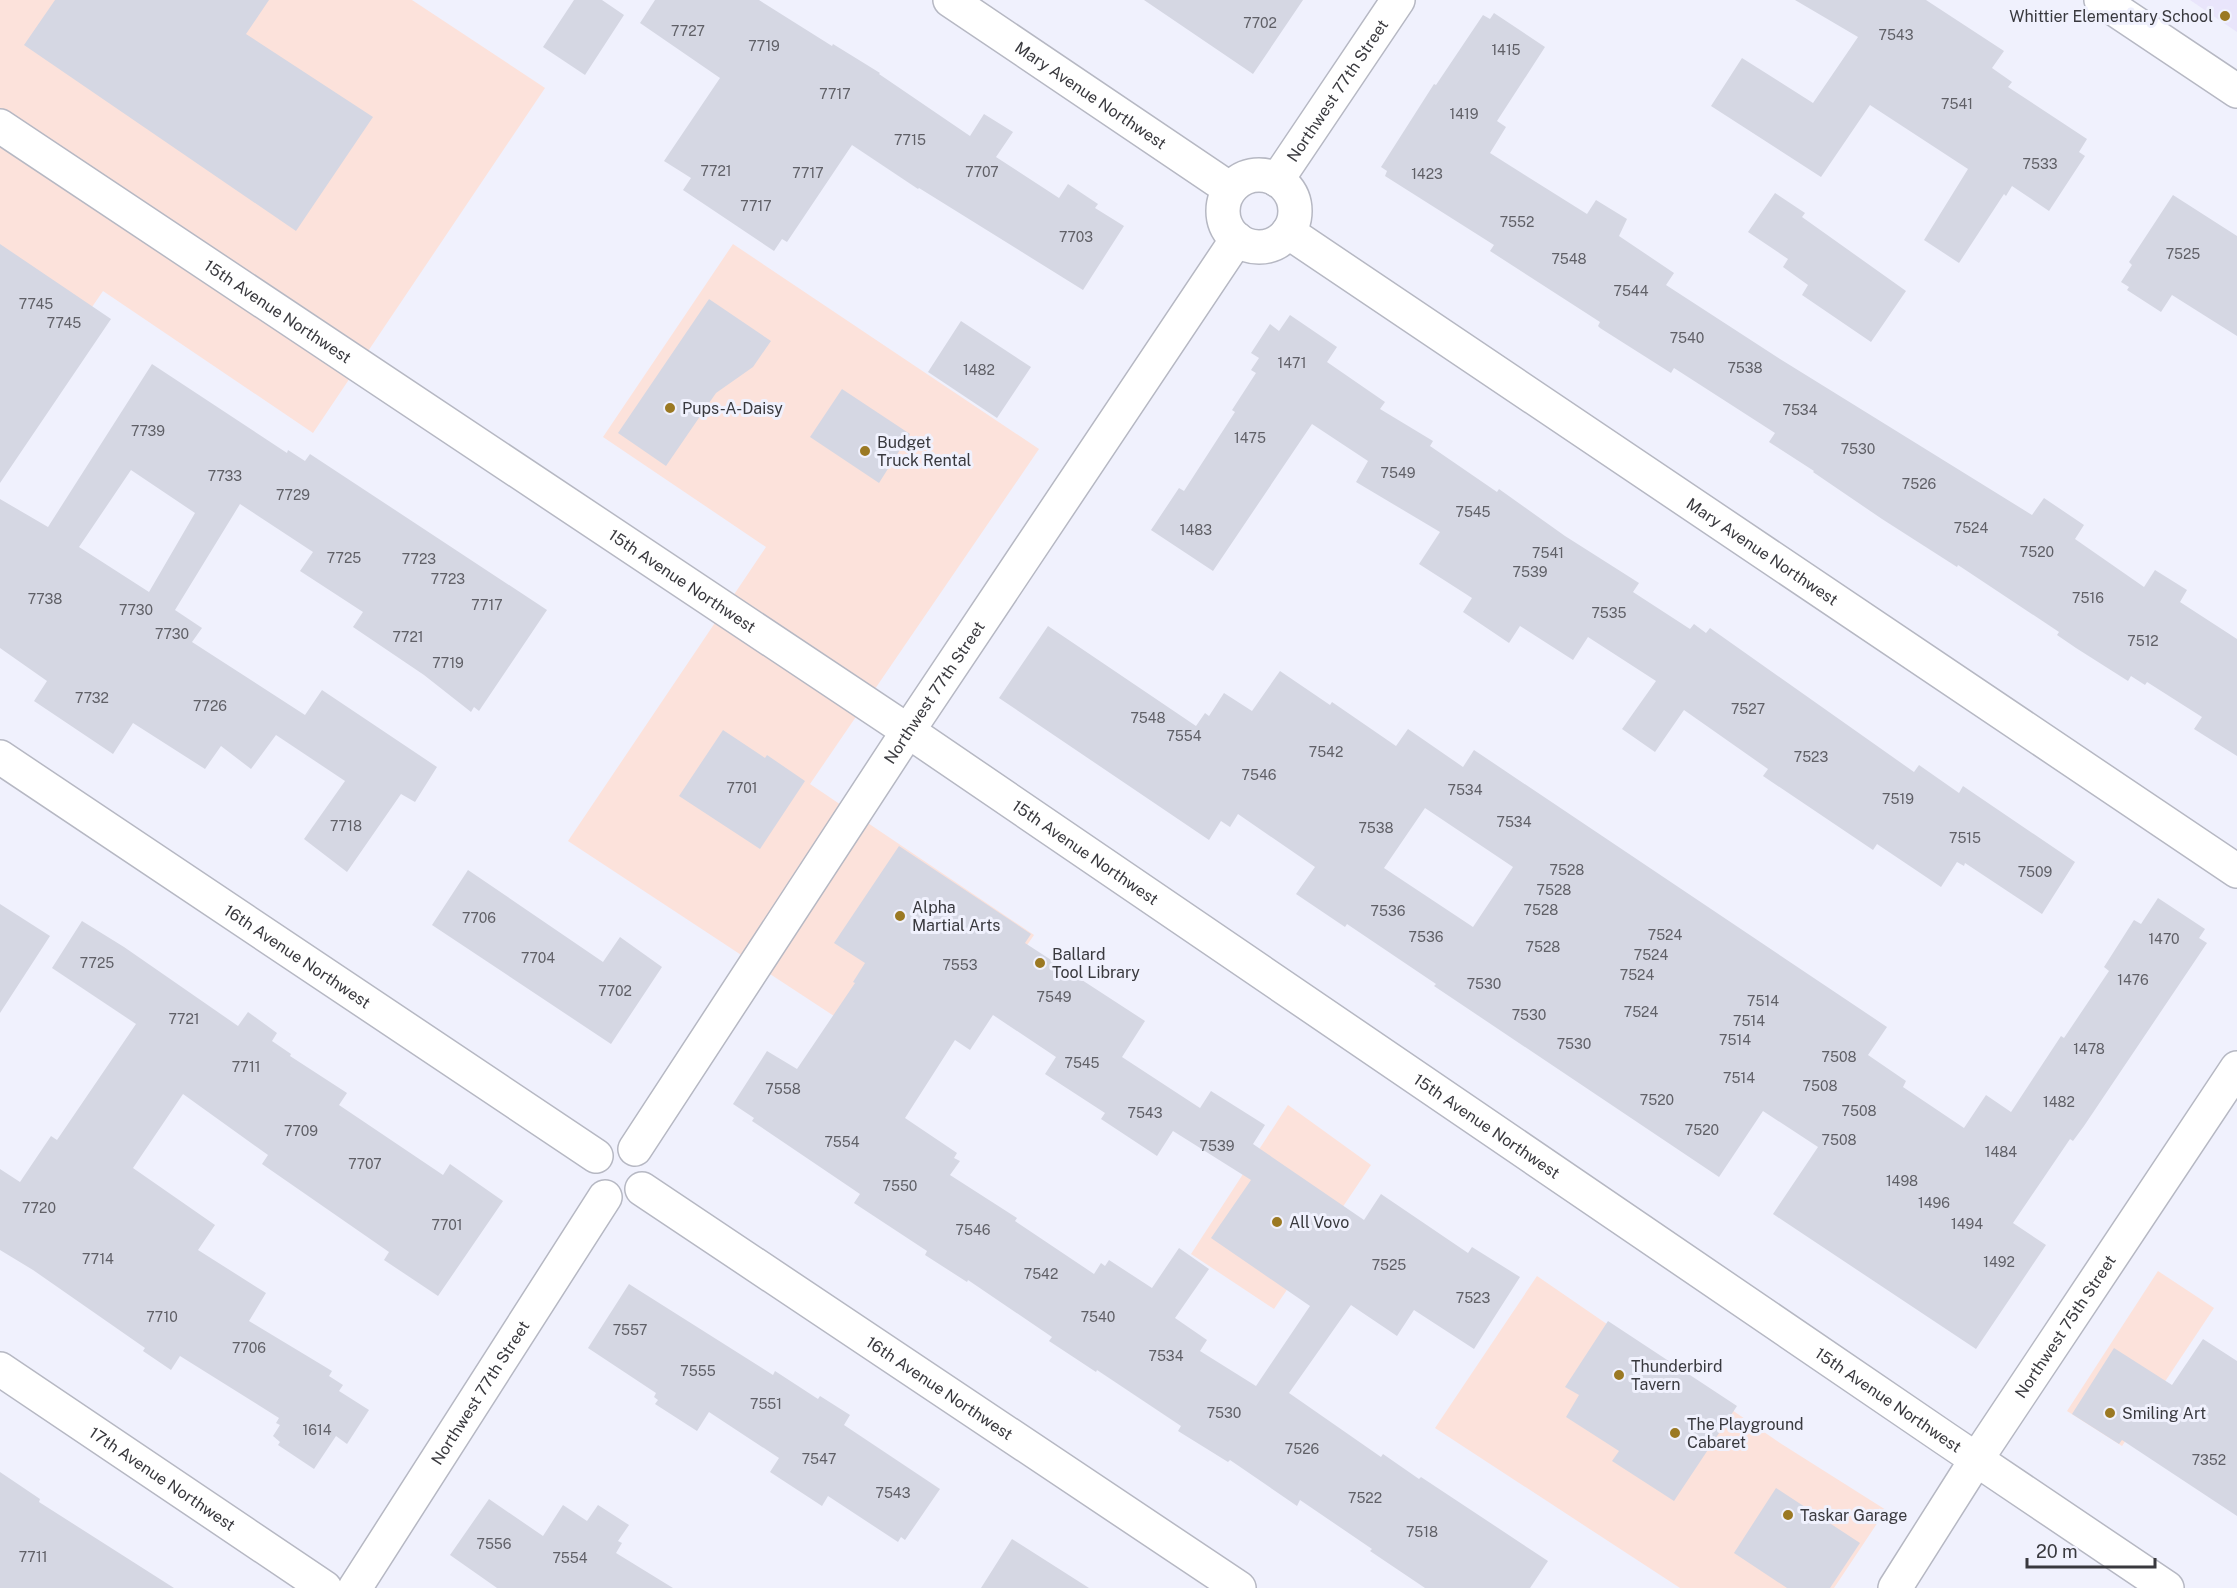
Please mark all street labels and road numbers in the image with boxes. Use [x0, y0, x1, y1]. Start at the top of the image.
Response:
street label: Northwest 77th Street [1283, 16, 1392, 165]
street label: Mary Avenue Northwest [1011, 38, 1170, 153]
street label: 15th Avenue Northwest [201, 256, 355, 367]
street label: Mary Avenue Northwest [1683, 494, 1841, 610]
street label: 15th Avenue Northwest [605, 525, 759, 637]
street label: Northwest 77th Street [880, 618, 989, 767]
street label: 15th Avenue Northwest [1009, 796, 1162, 909]
street label: 16th Avenue Northwest [220, 901, 374, 1012]
street label: 15th Avenue Northwest [1410, 1070, 1563, 1183]
street label: Northwest 75th Street [2011, 1252, 2120, 1402]
street label: Northwest 77th Street [427, 1317, 533, 1468]
street label: 16th Avenue Northwest [862, 1333, 1016, 1444]
street label: 15th Avenue Northwest [1812, 1344, 1965, 1457]
street label: 17th Avenue Northwest [86, 1423, 239, 1535]

